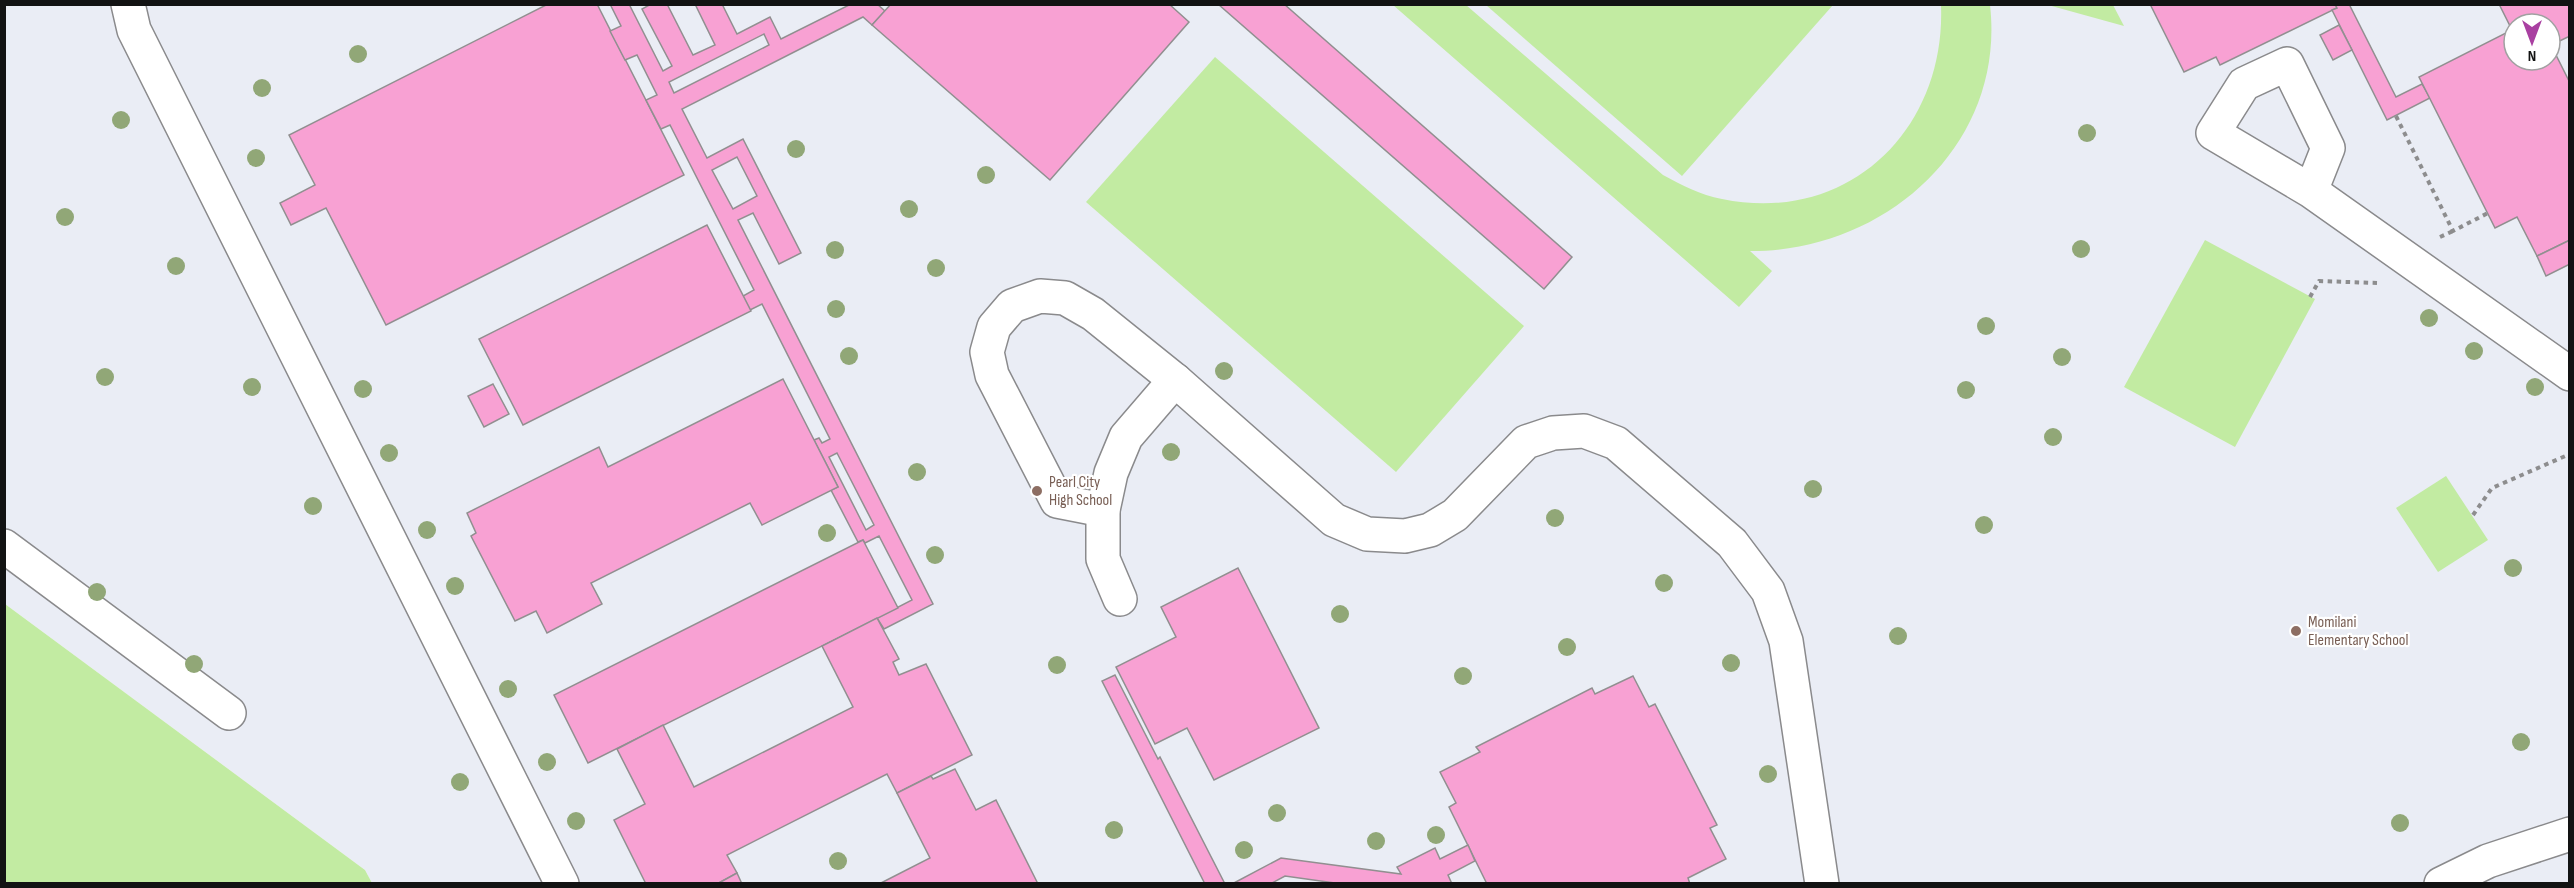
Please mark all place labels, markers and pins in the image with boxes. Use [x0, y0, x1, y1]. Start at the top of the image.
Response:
place label: Pearl City High School [1049, 473, 1112, 510]
marker: Pearl City High School [1030, 484, 1044, 498]
place label: Momilani Elementary School [2308, 613, 2408, 650]
marker: Momilani Elementary School [2289, 624, 2303, 638]

